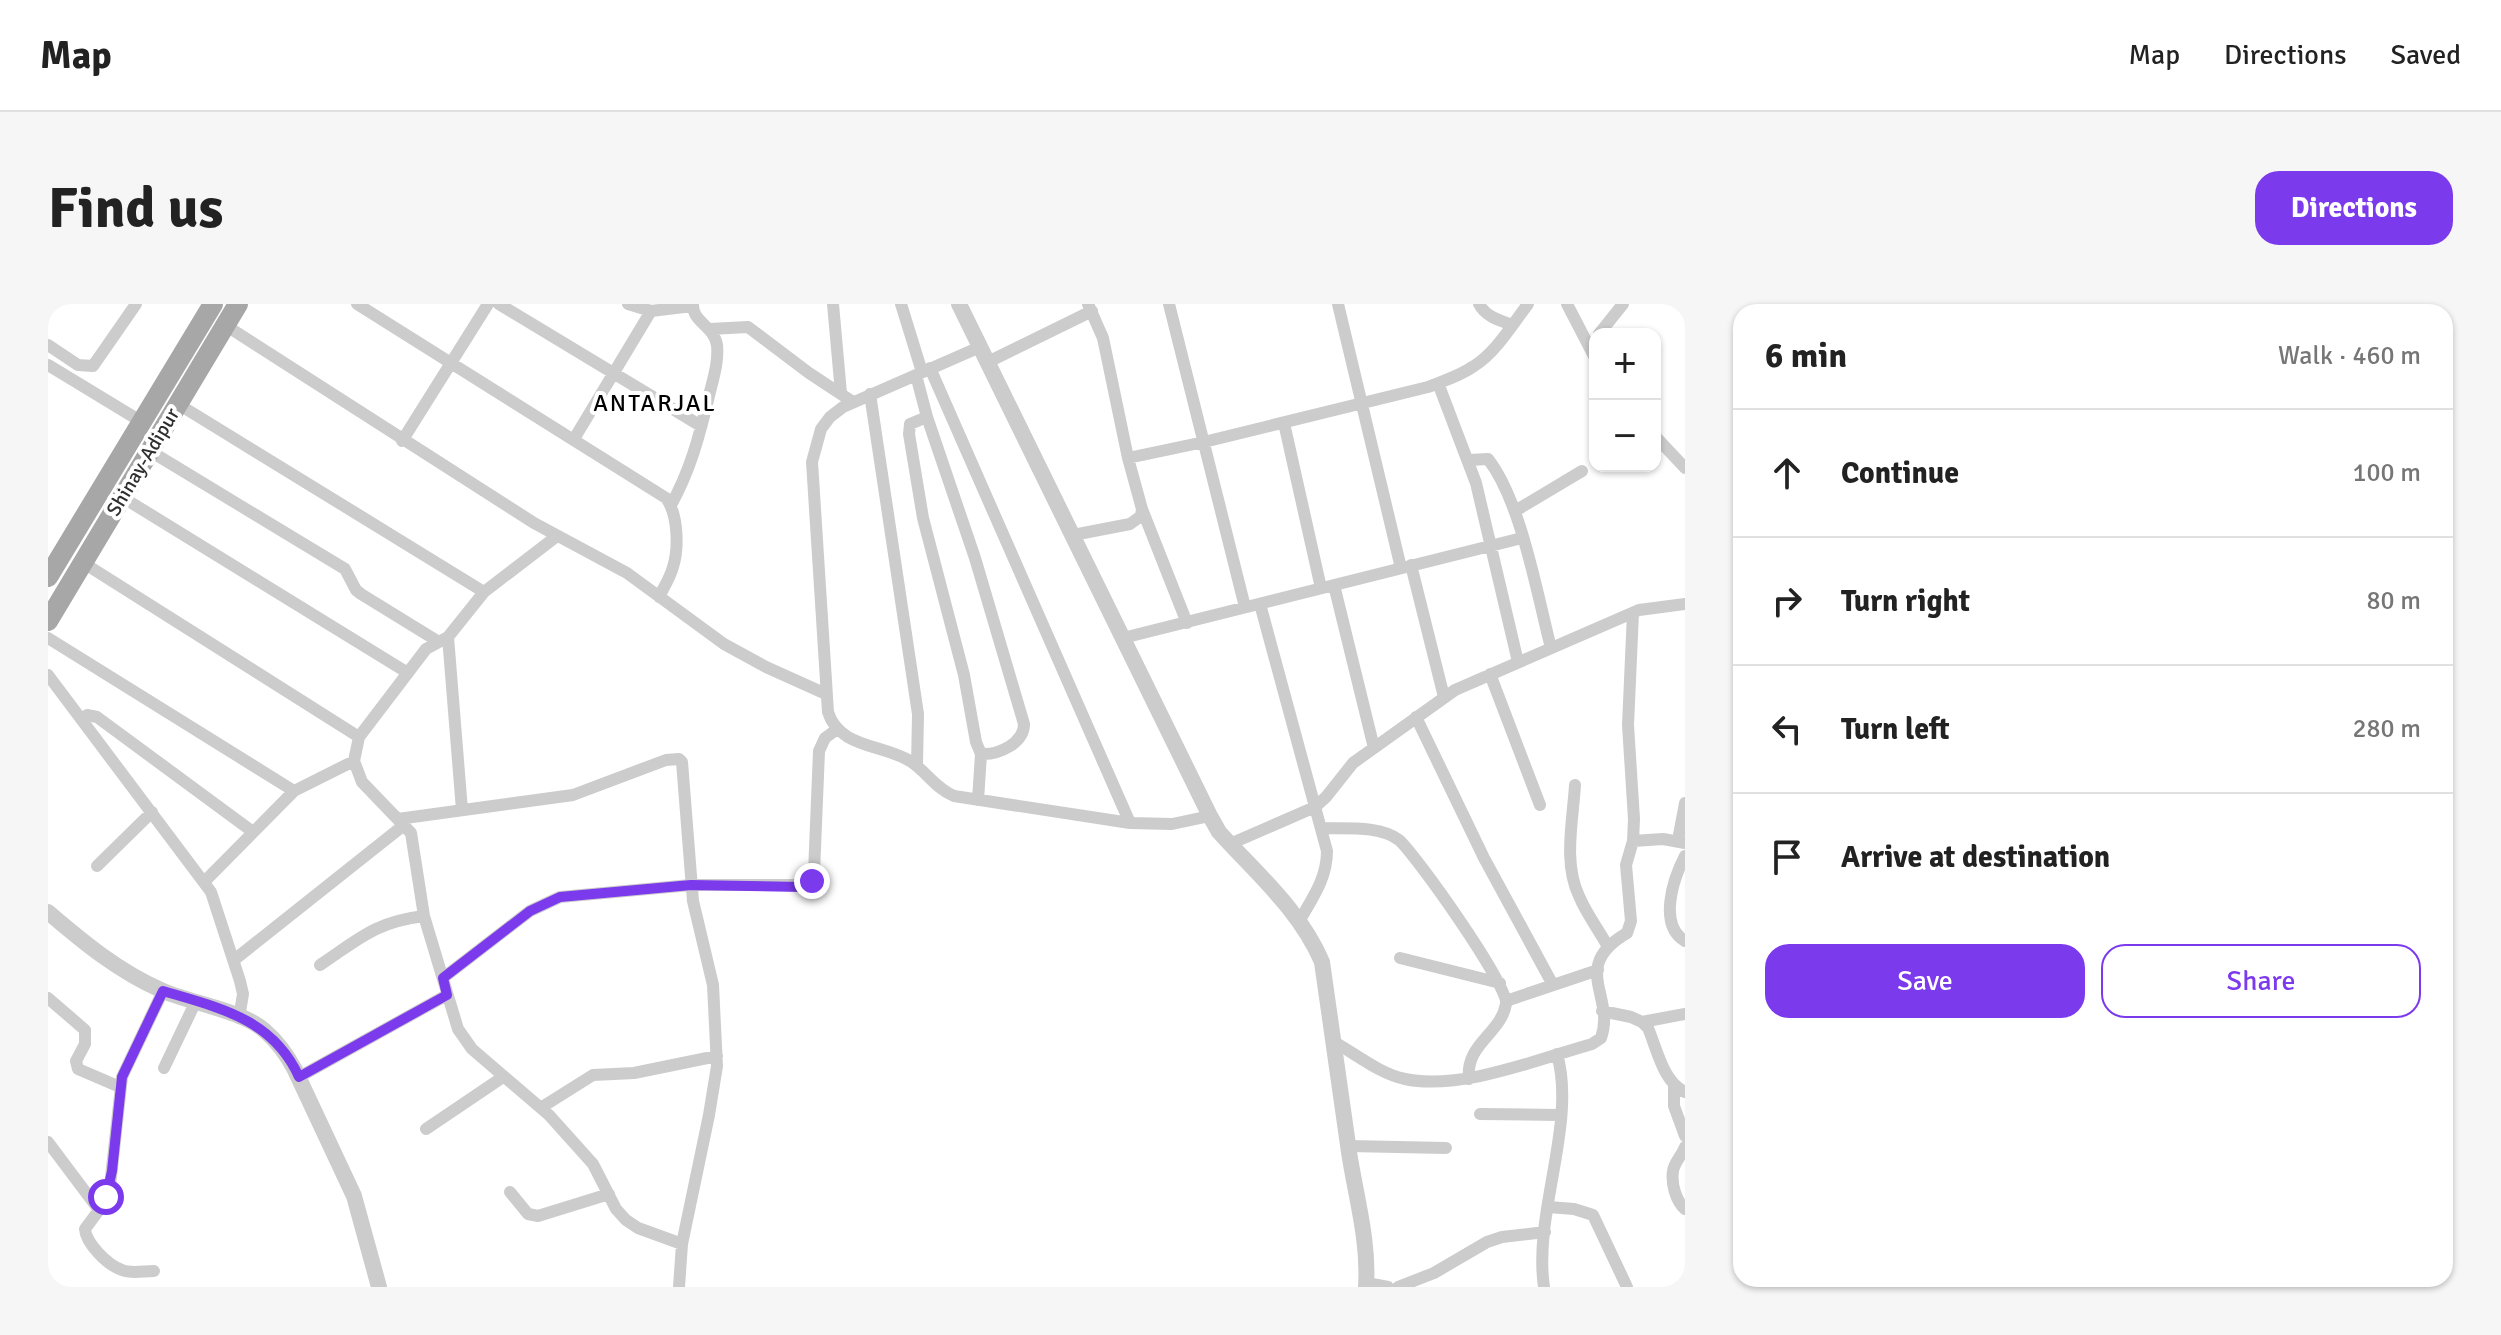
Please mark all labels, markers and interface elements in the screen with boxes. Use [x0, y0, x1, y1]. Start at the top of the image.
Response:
text: Map [40, 32, 112, 79]
text: Map [2128, 38, 2180, 72]
text: Directions [2224, 38, 2346, 72]
text: Saved [2390, 38, 2461, 72]
button: Directions [2255, 171, 2453, 245]
text: Find us [48, 174, 223, 243]
map controls [1589, 328, 1661, 472]
button: + [1589, 328, 1661, 400]
text: 6 min [1765, 335, 1847, 377]
text: Walk · 460 m [2278, 340, 2421, 372]
district label: ANTARJAL [593, 388, 717, 418]
button: − [1589, 400, 1661, 472]
street label: Shinay-Adipur [101, 403, 185, 521]
icon: ahead [1765, 451, 1809, 495]
text: Continue [1841, 455, 1959, 492]
text: 100 m [2352, 457, 2421, 489]
icon: right [1765, 579, 1809, 623]
text: Turn right [1841, 583, 1970, 620]
text: 80 m [2366, 585, 2421, 617]
icon: left [1765, 707, 1809, 751]
text: Turn left [1841, 711, 1950, 748]
text: 280 m [2352, 713, 2421, 745]
icon: arrive [1765, 835, 1809, 879]
text: Arrive at destination [1841, 839, 2110, 876]
route end [794, 863, 830, 899]
button: Save [1765, 944, 2085, 1018]
button: Share [2101, 944, 2421, 1018]
route start [88, 1179, 124, 1215]

